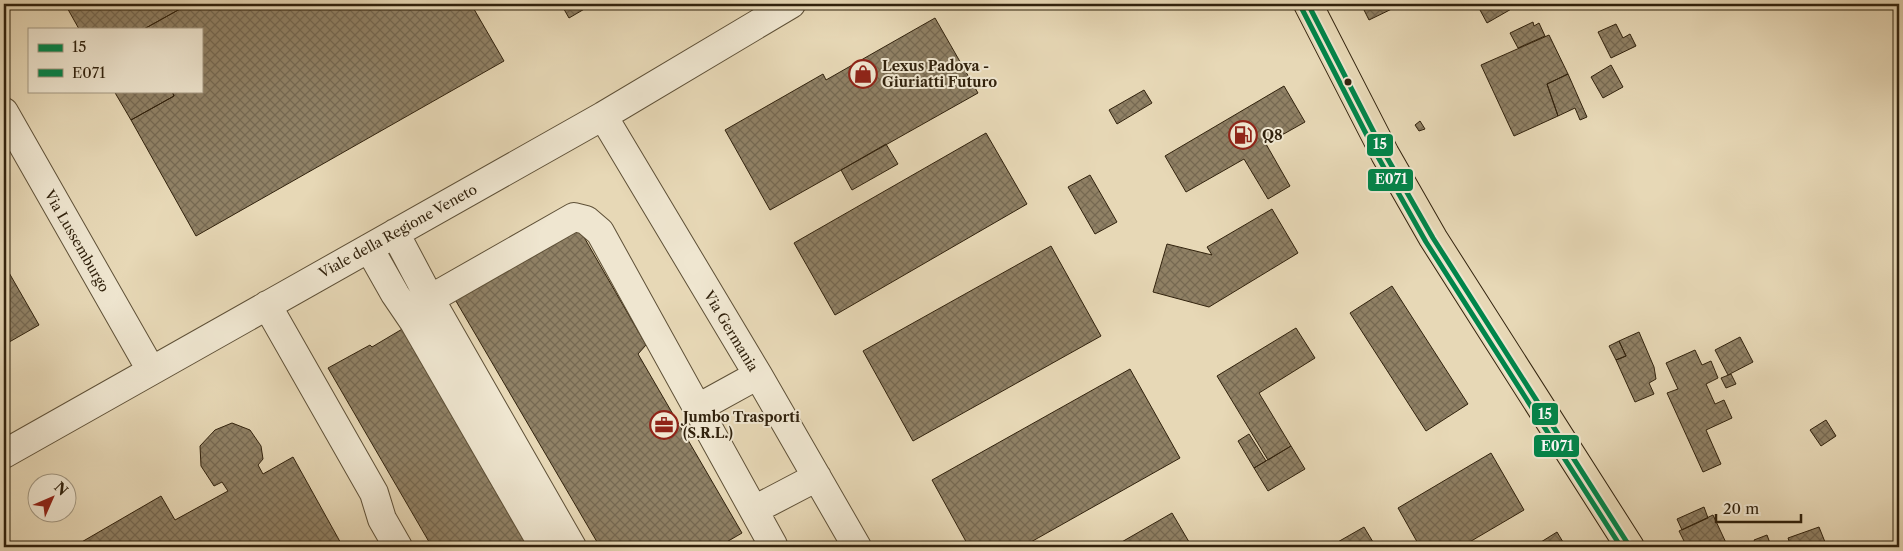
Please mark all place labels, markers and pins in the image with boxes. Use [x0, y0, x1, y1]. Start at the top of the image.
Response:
place label: Lexus Padova - Giuriatti Futuro [882, 57, 997, 91]
shop icon: Lexus Padova - Giuriatti Futuro [848, 59, 878, 89]
unlabelled marker [1343, 77, 1353, 87]
fuel station icon: Q8 [1228, 120, 1258, 150]
place label: Q8 [1262, 126, 1283, 144]
place label: Jumbo Trasporti (S.R.L.) [680, 408, 800, 442]
office icon: Jumbo Trasporti (S.R.L.) [649, 410, 679, 440]

